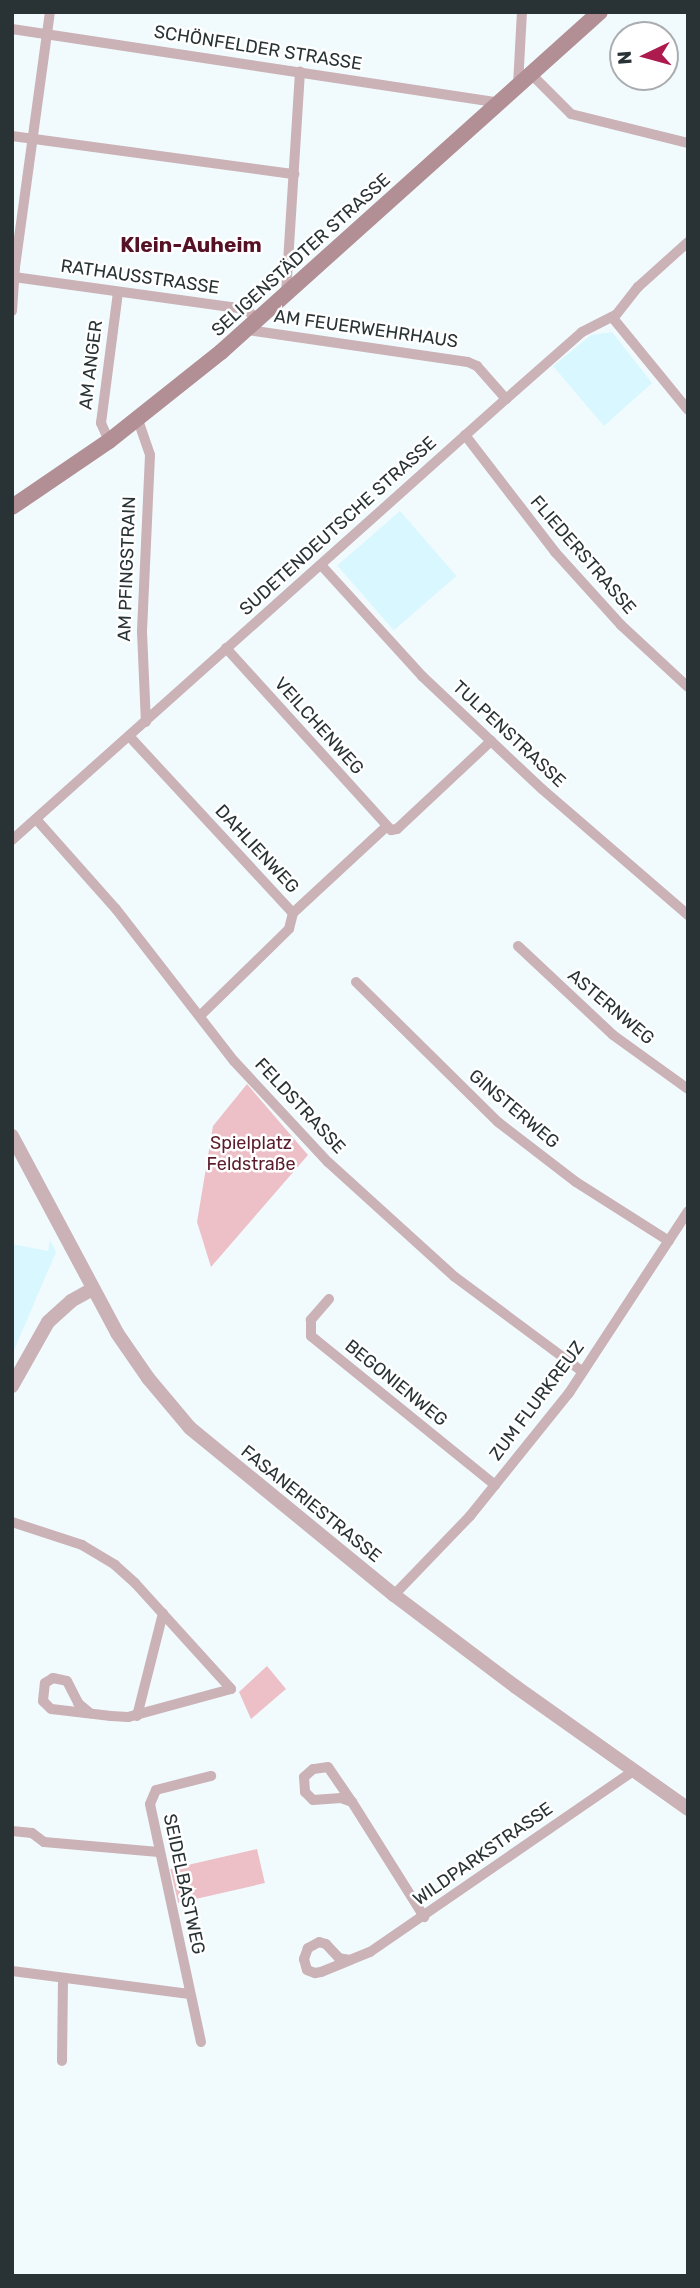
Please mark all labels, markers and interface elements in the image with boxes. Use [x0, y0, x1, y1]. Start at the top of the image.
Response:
street label: SCHÖNFELDER STRASSE [152, 21, 364, 75]
north arrow [609, 21, 679, 91]
text: N [613, 50, 637, 66]
street label: SELIGENSTÄDTER STRASSE [207, 169, 395, 341]
district label: Klein-Auheim [120, 232, 262, 258]
street label: RATHAUSSTRASSE [59, 255, 221, 299]
street label: AM FEUERWEHRHAUS [273, 305, 459, 353]
street label: AM ANGER [75, 319, 107, 411]
street label: SUDETENDEUTSCHE STRASSE [235, 432, 441, 620]
street label: FLIEDERSTRASSE [526, 491, 640, 619]
street label: AM PFINGSTRAIN [114, 496, 140, 642]
street label: VEILCHENWEG [270, 673, 368, 779]
street label: TULPENSTRASSE [448, 676, 570, 792]
street label: DAHLIENWEG [211, 800, 303, 898]
street label: ASTERNWEG [563, 965, 659, 1049]
street label: FELDSTRASSE [250, 1054, 350, 1158]
street label: GINSTERWEG [464, 1065, 564, 1153]
park label: Spielplatz Feldstraße [207, 1133, 295, 1176]
street label: BEGONIENWEG [340, 1335, 452, 1431]
street label: ZUM FLURKREUZ [485, 1337, 589, 1465]
street label: FASANERIESTRASSE [237, 1441, 385, 1567]
street label: WILDPARKSTRASSE [409, 1798, 557, 1910]
street label: SEIDELBASTWEG [159, 1812, 209, 1956]

